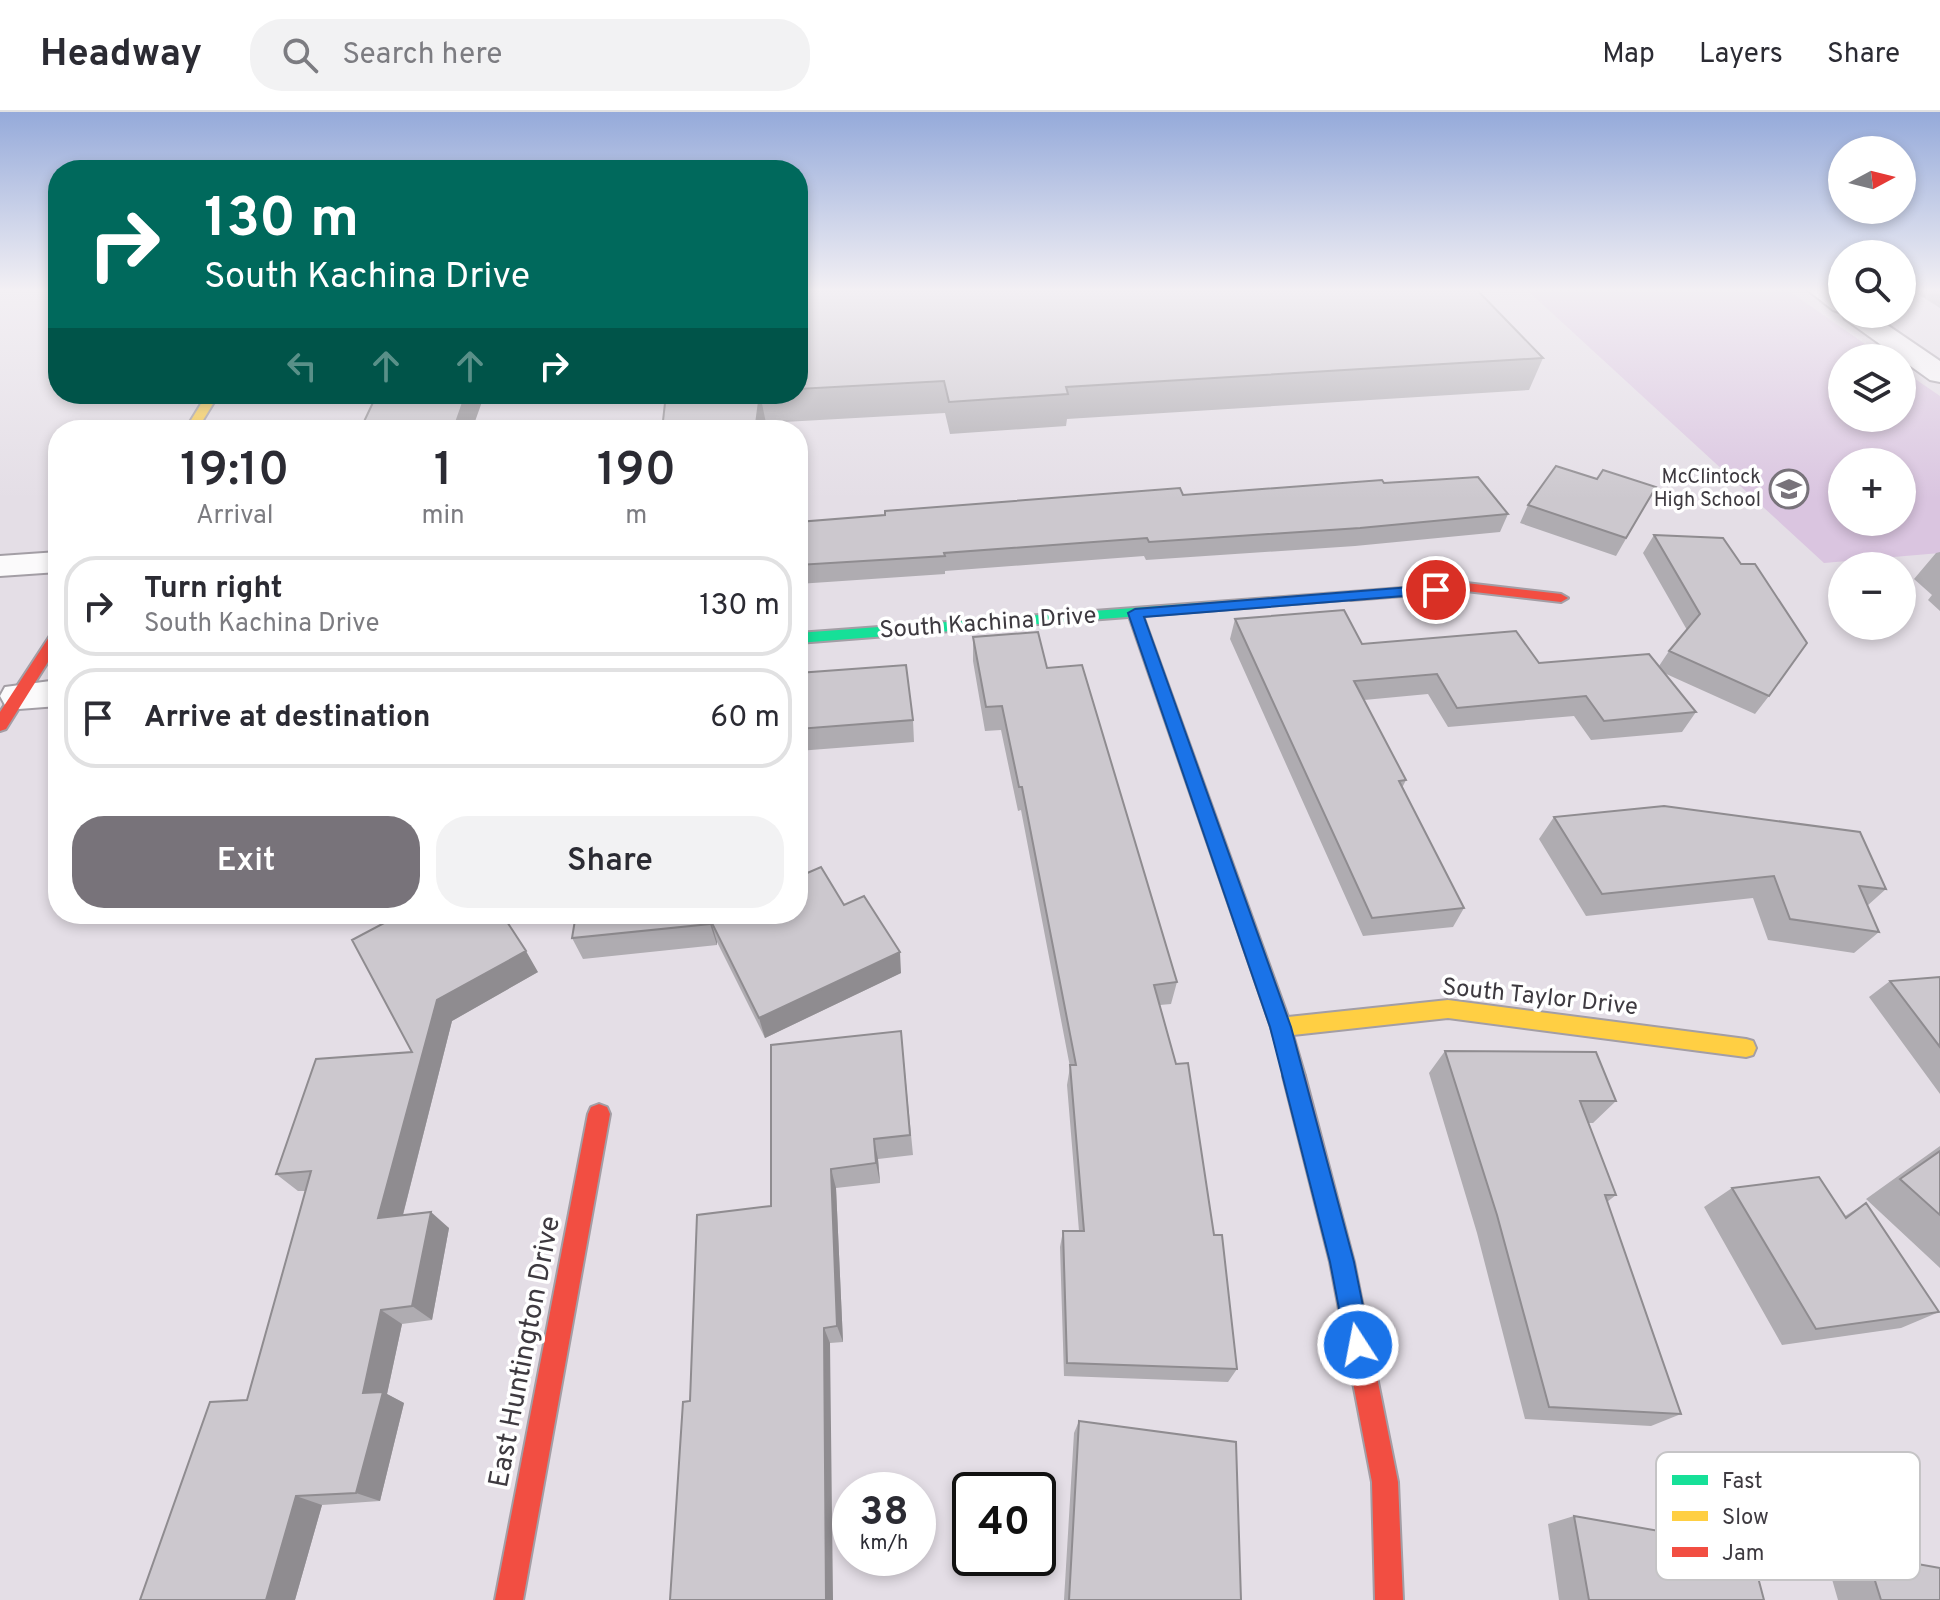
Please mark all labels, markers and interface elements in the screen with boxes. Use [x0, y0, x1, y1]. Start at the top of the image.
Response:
search box [250, 19, 810, 91]
text: Headway [40, 31, 202, 80]
icon: search [278, 33, 322, 77]
text: Search here [342, 37, 502, 74]
text: Map [1602, 37, 1655, 73]
text: Layers [1699, 37, 1783, 73]
text: Share [1827, 37, 1900, 73]
north arrow [1828, 136, 1916, 224]
map controls [1828, 136, 1916, 640]
text: 130 m [204, 186, 359, 256]
icon: right [72, 192, 176, 296]
button: search [1828, 240, 1916, 328]
text: South Kachina Drive [204, 255, 530, 301]
icon: left [280, 344, 324, 388]
icon: ahead [364, 344, 408, 388]
icon: ahead [448, 344, 492, 388]
icon: right [532, 344, 576, 388]
button: layers [1828, 344, 1916, 432]
text: 19:10 [180, 442, 289, 502]
text: 1 [434, 442, 452, 502]
text: 190 [597, 442, 676, 502]
button: + [1828, 448, 1916, 536]
place label: McClintock High School [1654, 465, 1761, 514]
school or university icon: McClintock High School [1768, 468, 1810, 510]
text: Arrival [196, 500, 273, 533]
text: min [421, 500, 465, 533]
text: m [625, 500, 647, 533]
button: − [1828, 552, 1916, 640]
pin [1402, 556, 1470, 624]
icon: arrive [1414, 568, 1458, 612]
text: Turn right [144, 571, 282, 608]
icon: right [76, 584, 120, 628]
text: 130 m [699, 588, 780, 625]
street label: South Kachina Drive [879, 601, 1097, 647]
text: South Kachina Drive [144, 608, 380, 641]
icon: arrive [76, 696, 120, 740]
text: Arrive at destination [144, 700, 430, 737]
text: 60 m [710, 700, 780, 737]
button: Exit [72, 816, 420, 908]
button: Share [436, 816, 784, 908]
street label: South Taylor Drive [1441, 973, 1639, 1023]
street label: East Huntington Drive [482, 1213, 570, 1491]
position arrow [1316, 1303, 1400, 1387]
legend [1656, 1452, 1920, 1580]
text: Fast [1722, 1469, 1763, 1496]
speed limit sign: 40 [952, 1472, 1056, 1576]
text: 38 [859, 1489, 909, 1539]
text: Slow [1722, 1505, 1769, 1532]
text: km/h [860, 1531, 908, 1557]
text: Jam [1722, 1541, 1765, 1568]

